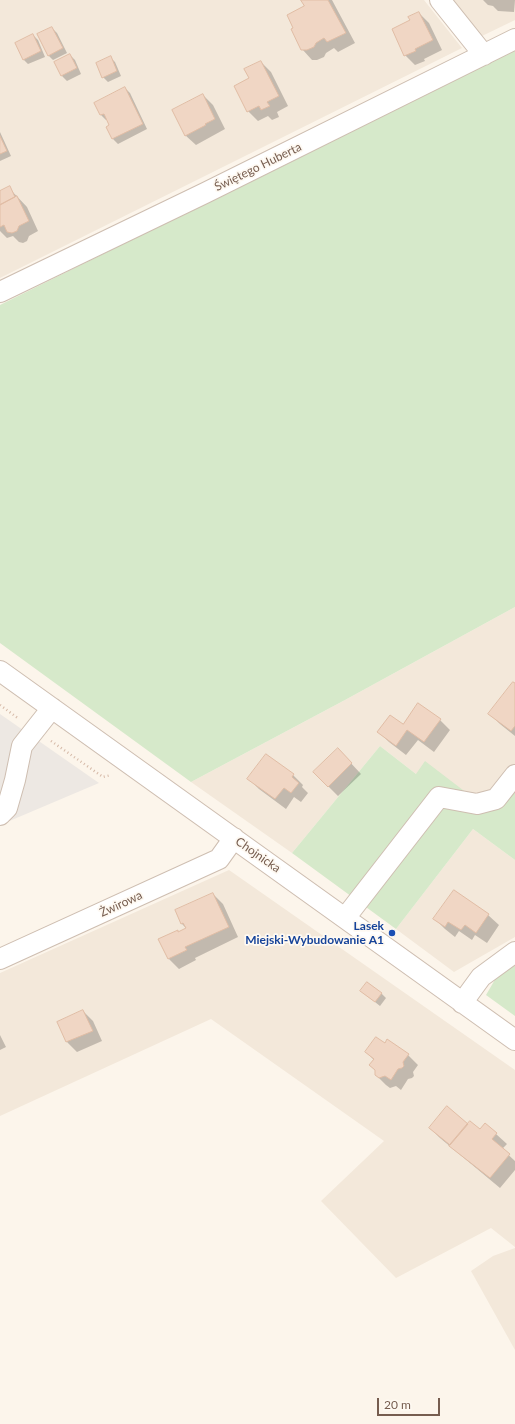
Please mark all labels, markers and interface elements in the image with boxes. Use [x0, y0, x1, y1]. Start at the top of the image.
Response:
street label: Świętego Huberta [212, 140, 304, 194]
street label: Chojnicka [233, 834, 283, 876]
street label: Żwirowa [97, 888, 145, 920]
place label: Lasek Miejski-Wybudowanie A1 [245, 919, 384, 947]
marker: Lasek Miejski-Wybudowanie A1 [387, 928, 397, 938]
scale bar [379, 1390, 442, 1416]
text: 20 m [384, 1397, 411, 1412]

